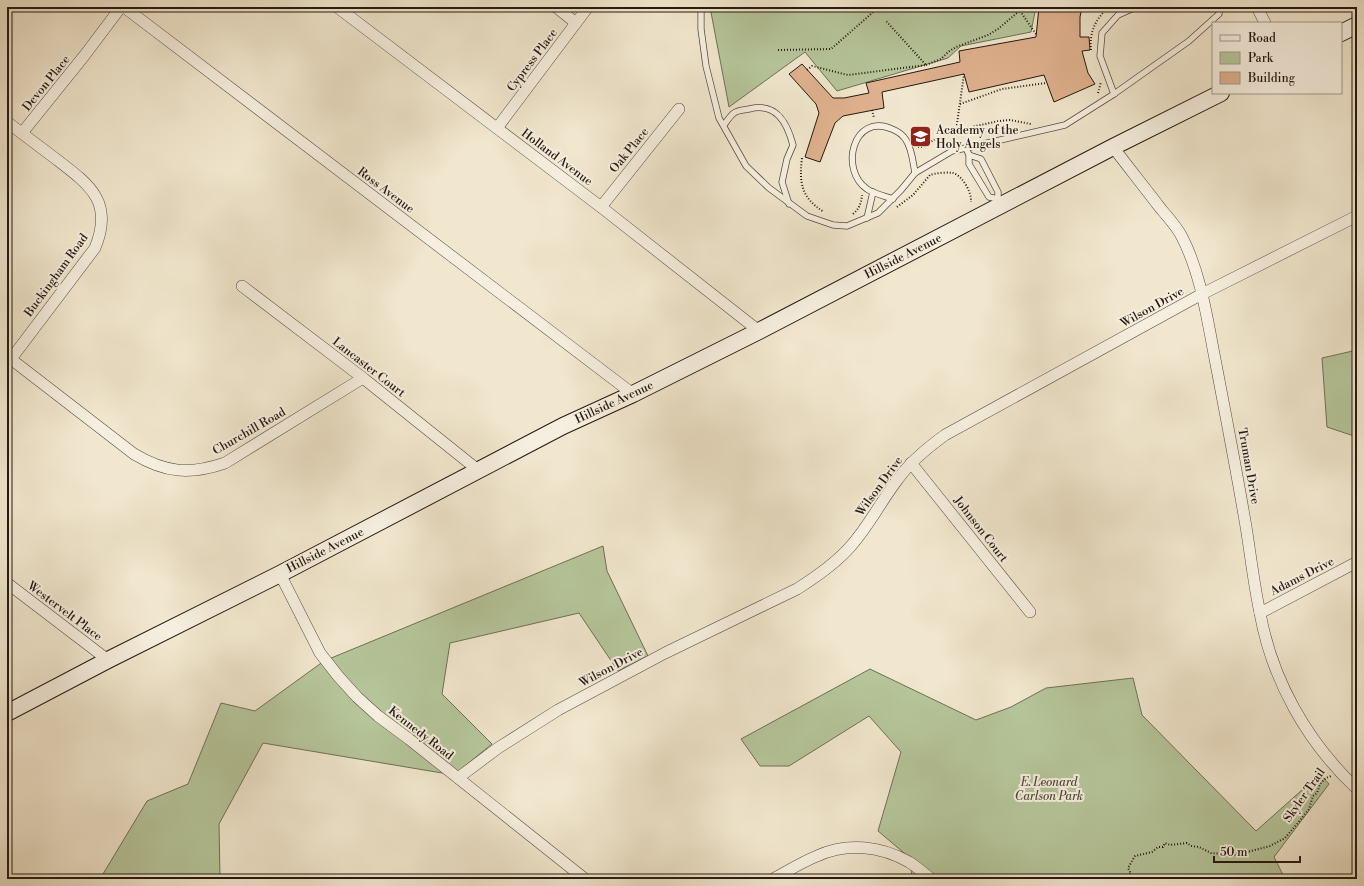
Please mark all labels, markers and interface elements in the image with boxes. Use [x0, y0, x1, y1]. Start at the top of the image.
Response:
legend [1212, 22, 1342, 94]
street label: Cypress Place [504, 26, 561, 95]
text: Road [1248, 31, 1276, 46]
text: Park [1248, 51, 1274, 66]
street label: Devon Place [19, 52, 73, 114]
text: Building [1247, 71, 1296, 86]
place label: Academy of the Holy Angels [935, 123, 1019, 152]
school or university icon: Academy of the Holy Angels [907, 124, 933, 150]
street label: Oak Place [607, 125, 652, 176]
street label: Holland Avenue [518, 126, 595, 189]
street label: Ross Avenue [354, 164, 417, 217]
street label: Buckingham Road [21, 231, 92, 321]
street label: Hillside Avenue [862, 231, 944, 282]
street label: Wilson Drive [1117, 284, 1187, 331]
street label: Lancaster Court [329, 334, 409, 401]
street label: Hillside Avenue [573, 378, 656, 427]
street label: Churchill Road [210, 404, 289, 458]
street label: Truman Drive [1234, 427, 1263, 505]
street label: Wilson Drive [852, 454, 906, 520]
street label: Johnson Court [950, 493, 1011, 566]
street label: Hillside Avenue [284, 525, 366, 576]
street label: Adams Drive [1267, 554, 1337, 599]
street label: Westervelt Place [24, 578, 105, 644]
street label: Wilson Drive [576, 644, 646, 691]
street label: Kennedy Road [385, 703, 456, 763]
street label: Skyler Trail [1280, 765, 1329, 825]
park label: E. Leonard Carlson Park [1015, 775, 1083, 804]
scale bar [1214, 838, 1300, 864]
text: 50 m [1220, 845, 1248, 860]

